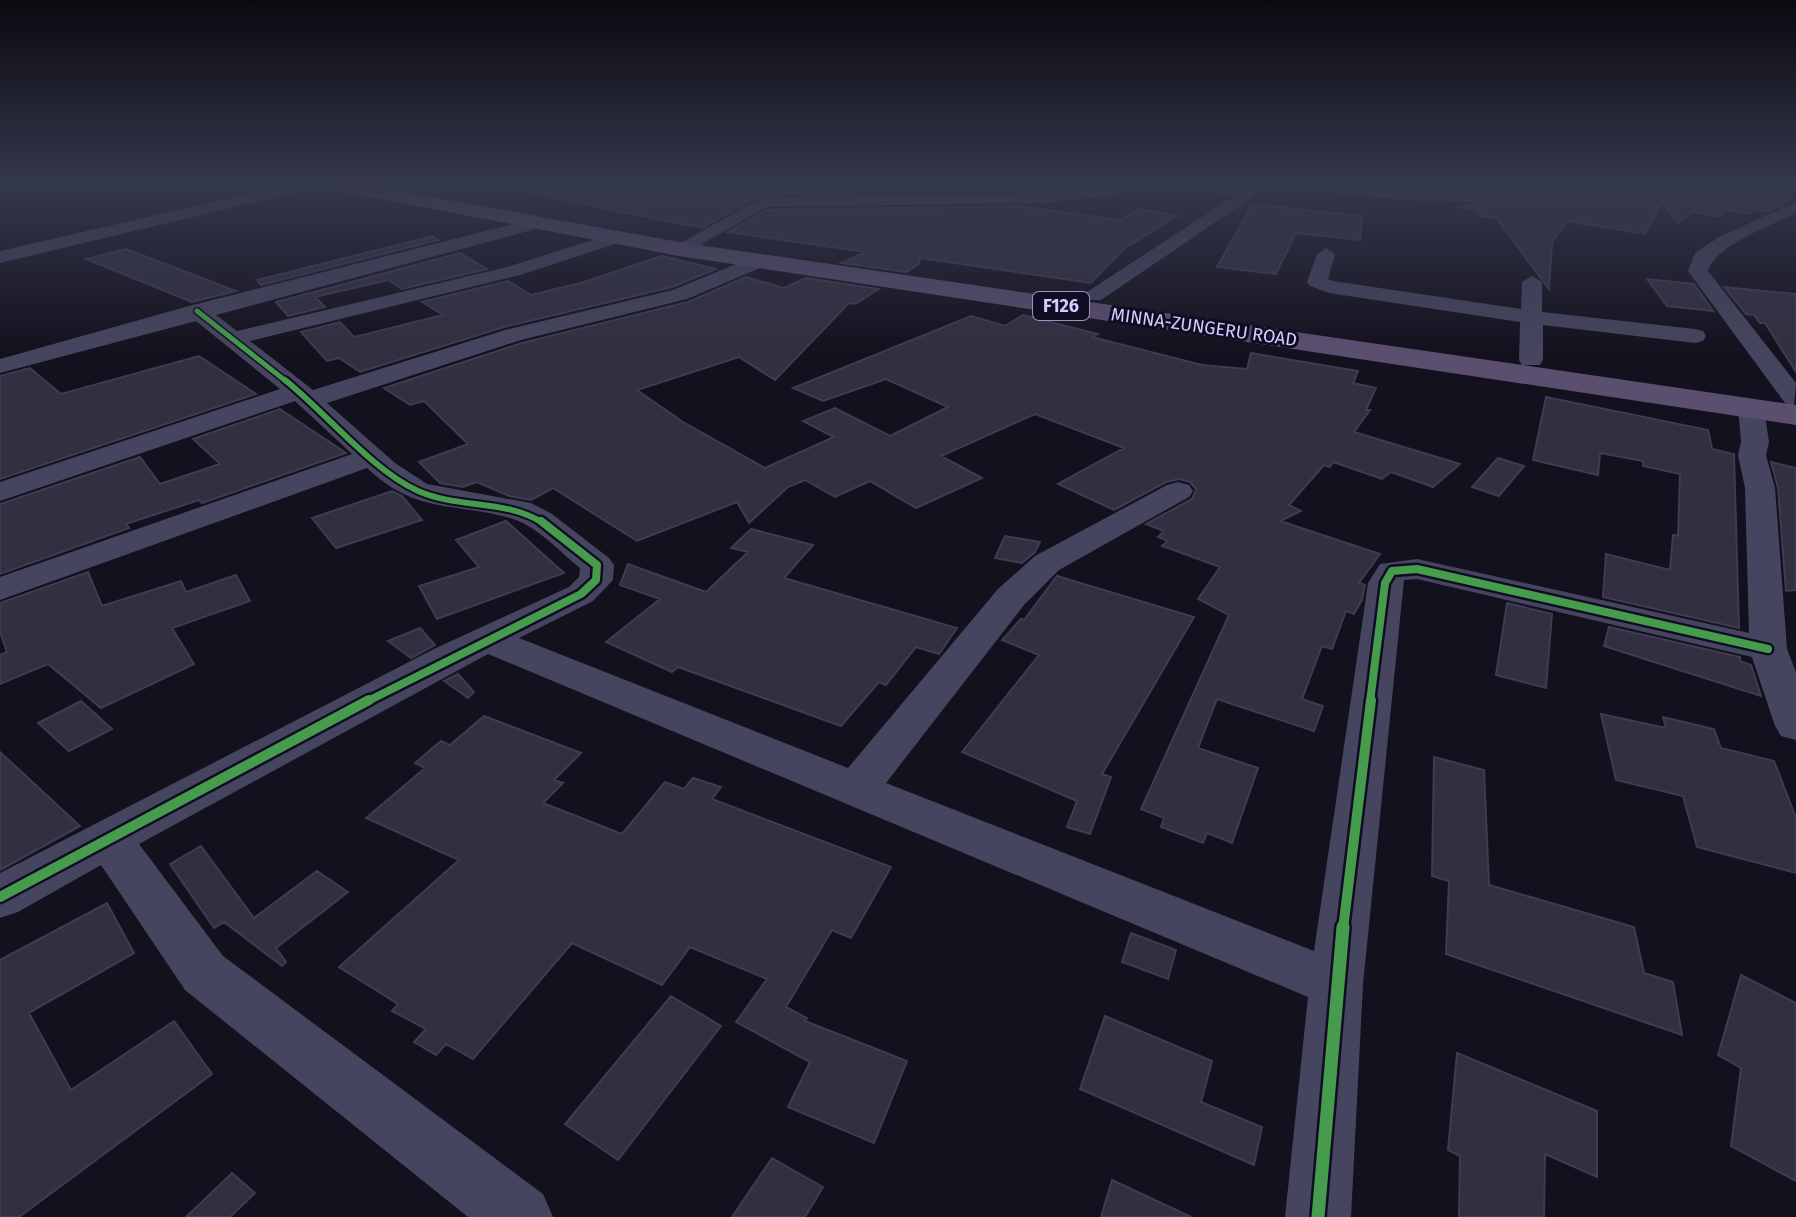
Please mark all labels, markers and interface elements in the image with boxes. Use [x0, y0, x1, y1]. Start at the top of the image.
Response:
road number: F126 [1033, 292, 1089, 320]
street label: MINNA-ZUNGERU ROAD [1110, 303, 1298, 351]

